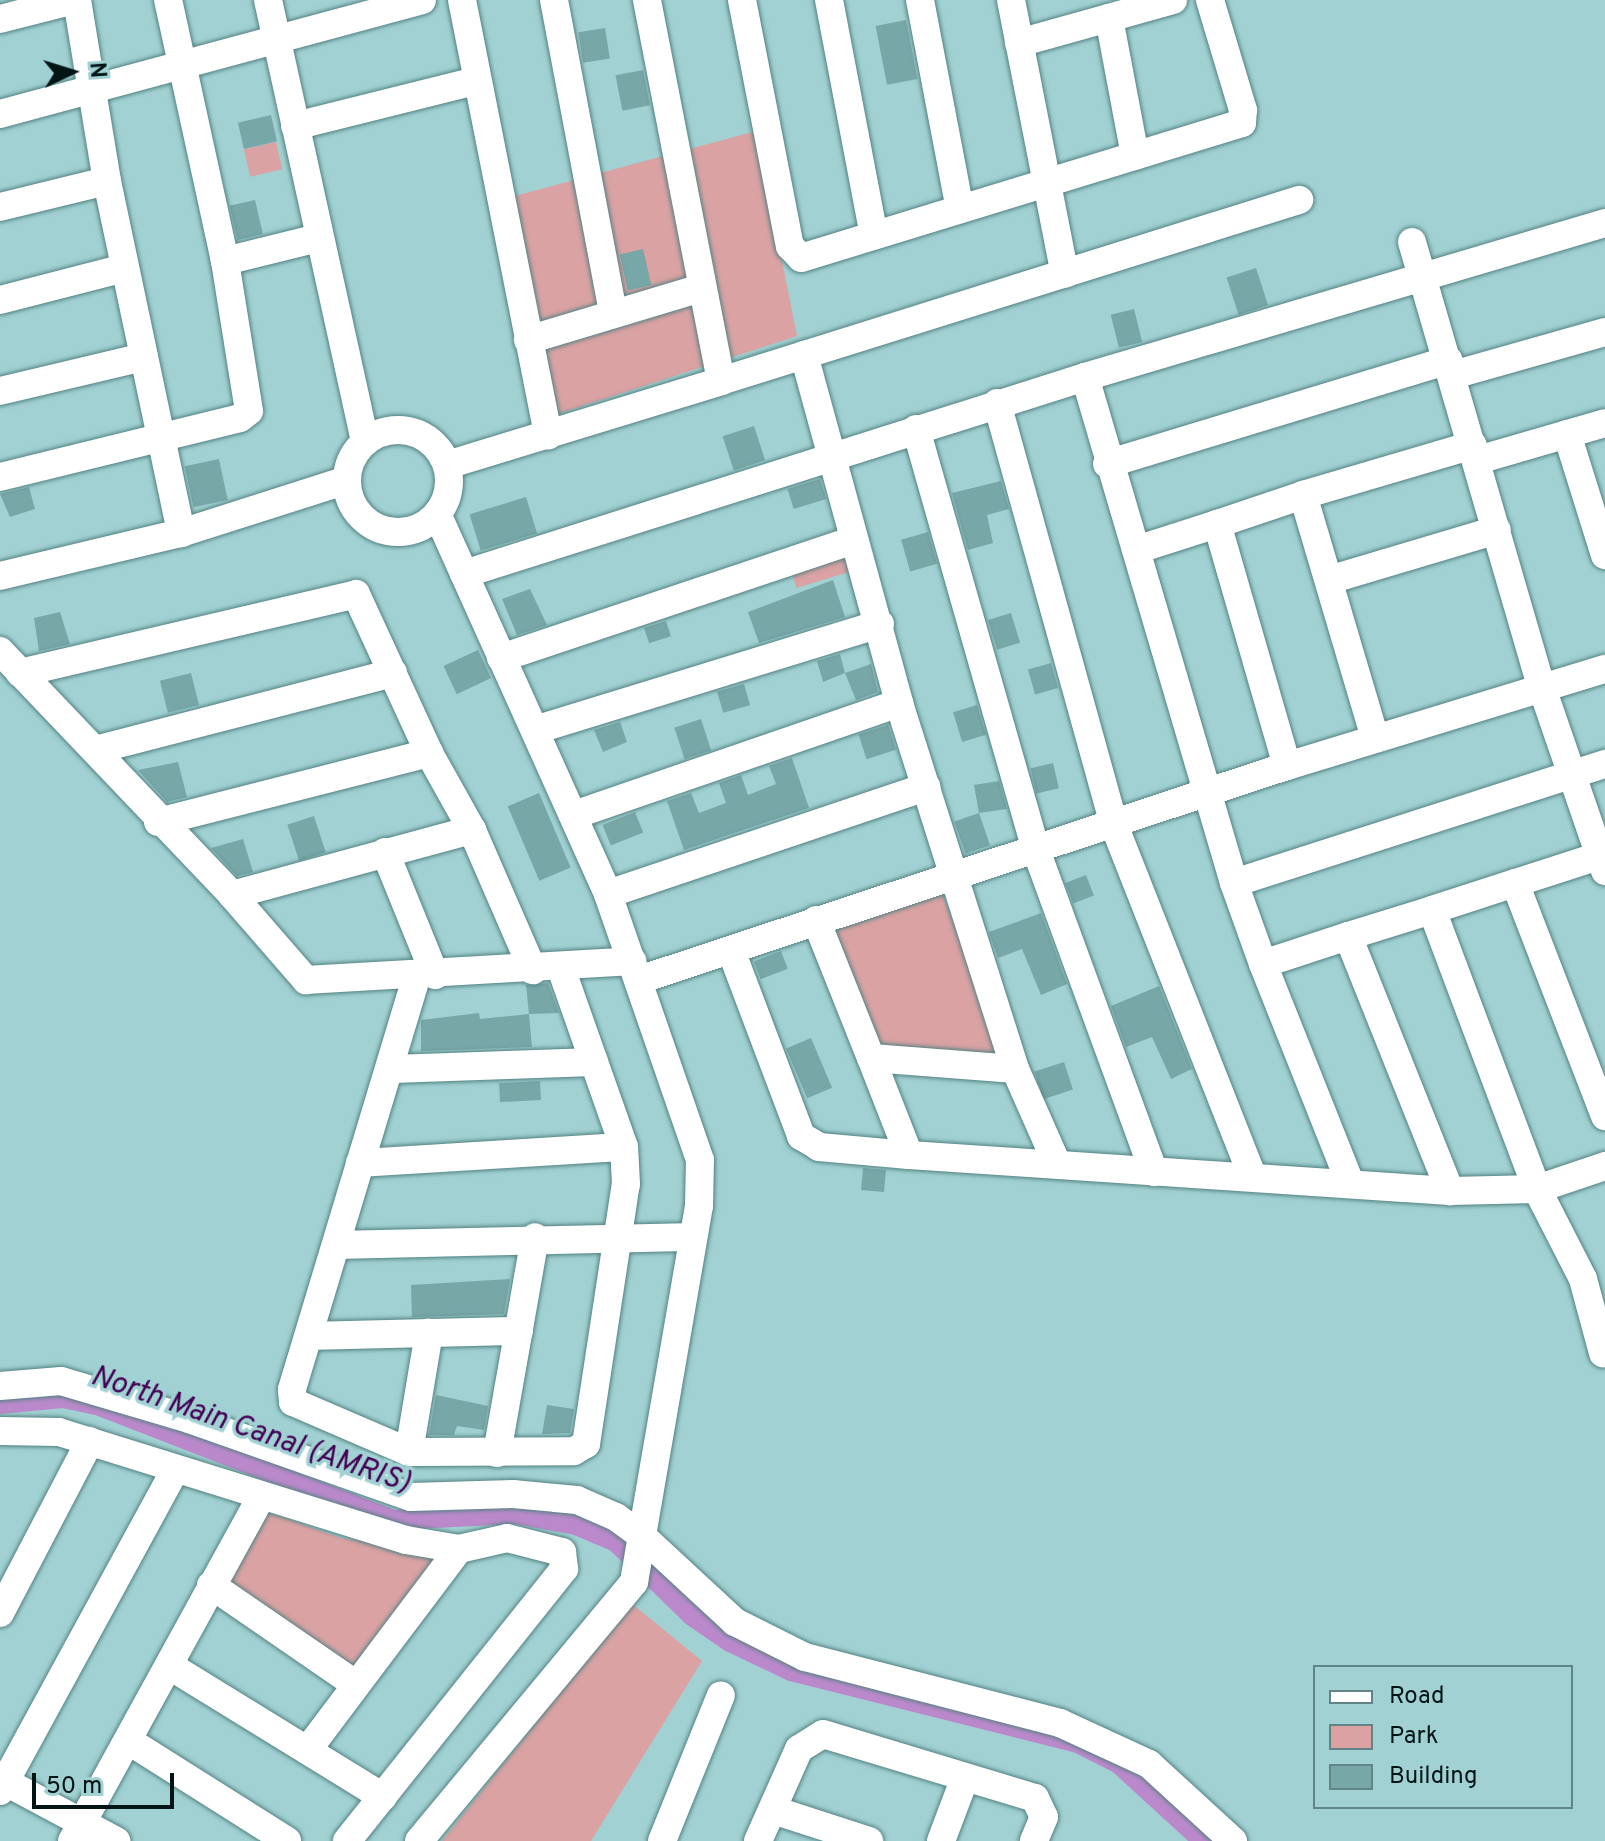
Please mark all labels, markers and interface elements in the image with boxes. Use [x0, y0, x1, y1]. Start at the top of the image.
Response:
north arrow [32, 32, 112, 112]
text: N [82, 61, 110, 79]
water label: North Main Canal (AMRIS) [86, 1359, 414, 1503]
legend [1313, 1665, 1573, 1809]
text: Road [1389, 1682, 1445, 1712]
text: Park [1389, 1722, 1439, 1752]
scale bar [36, 1757, 178, 1807]
text: Building [1389, 1762, 1478, 1792]
text: 50 m [46, 1772, 102, 1802]

